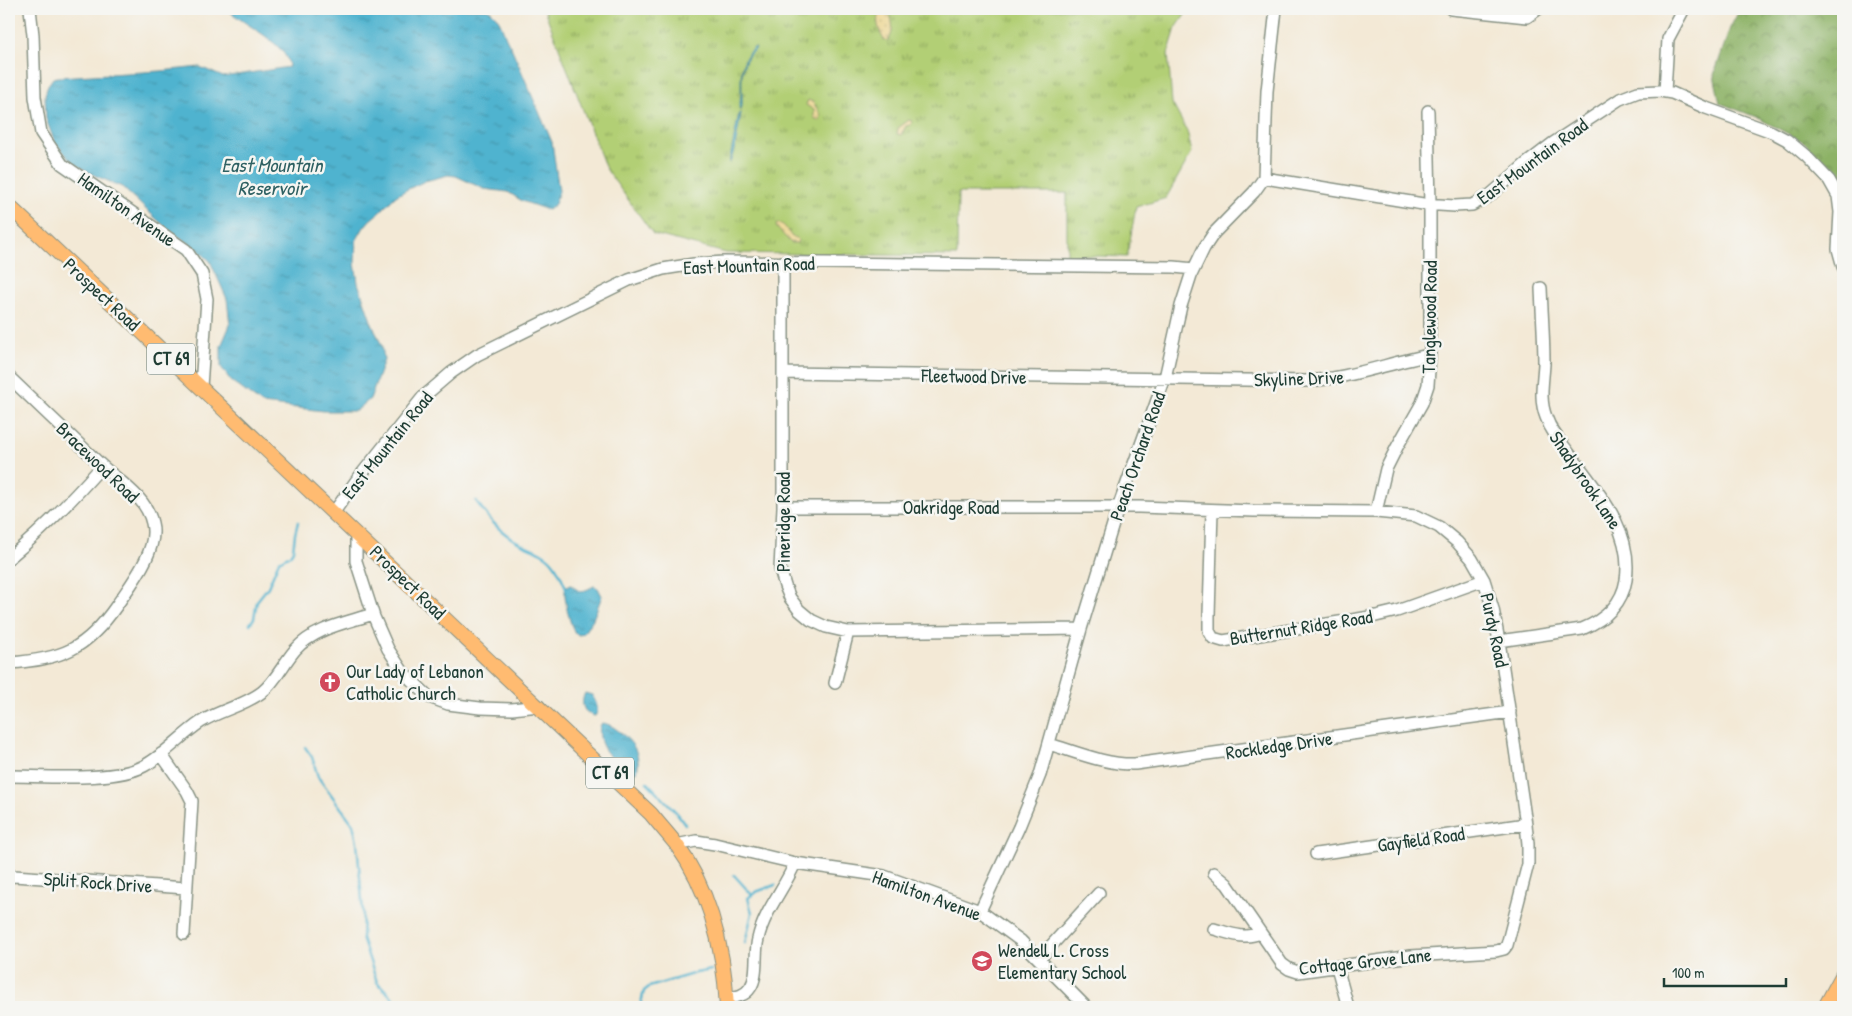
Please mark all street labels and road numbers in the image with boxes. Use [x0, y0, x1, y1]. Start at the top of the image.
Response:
street label: East Mountain Road [1471, 111, 1593, 210]
street label: Hamilton Avenue [73, 166, 181, 253]
street label: East Mountain Road [683, 250, 816, 280]
street label: Prospect Road [58, 252, 147, 337]
street label: Tanglewood Road [1415, 260, 1443, 374]
road number: CT 69 [147, 344, 195, 374]
street label: Fleetwood Drive [920, 362, 1027, 390]
street label: Skyline Drive [1253, 363, 1345, 393]
street label: East Mountain Road [335, 385, 439, 504]
street label: Peach Orchard Road [1103, 387, 1171, 524]
street label: Bracewood Road [51, 416, 146, 509]
street label: Shadybrook Lane [1544, 426, 1629, 534]
street label: Pineridge Road [770, 471, 796, 572]
street label: Oakridge Road [903, 494, 1000, 520]
street label: Prospect Road [364, 539, 452, 625]
street label: Purdy Road [1474, 591, 1516, 670]
street label: Butternut Ridge Road [1228, 603, 1375, 651]
street label: Rockledge Drive [1224, 725, 1335, 765]
road number: CT 69 [586, 758, 634, 788]
street label: Gayfield Road [1376, 820, 1467, 858]
street label: Hamilton Avenue [869, 863, 985, 927]
street label: Split Rock Drive [43, 865, 154, 899]
street label: Cottage Grove Lane [1297, 941, 1433, 981]

